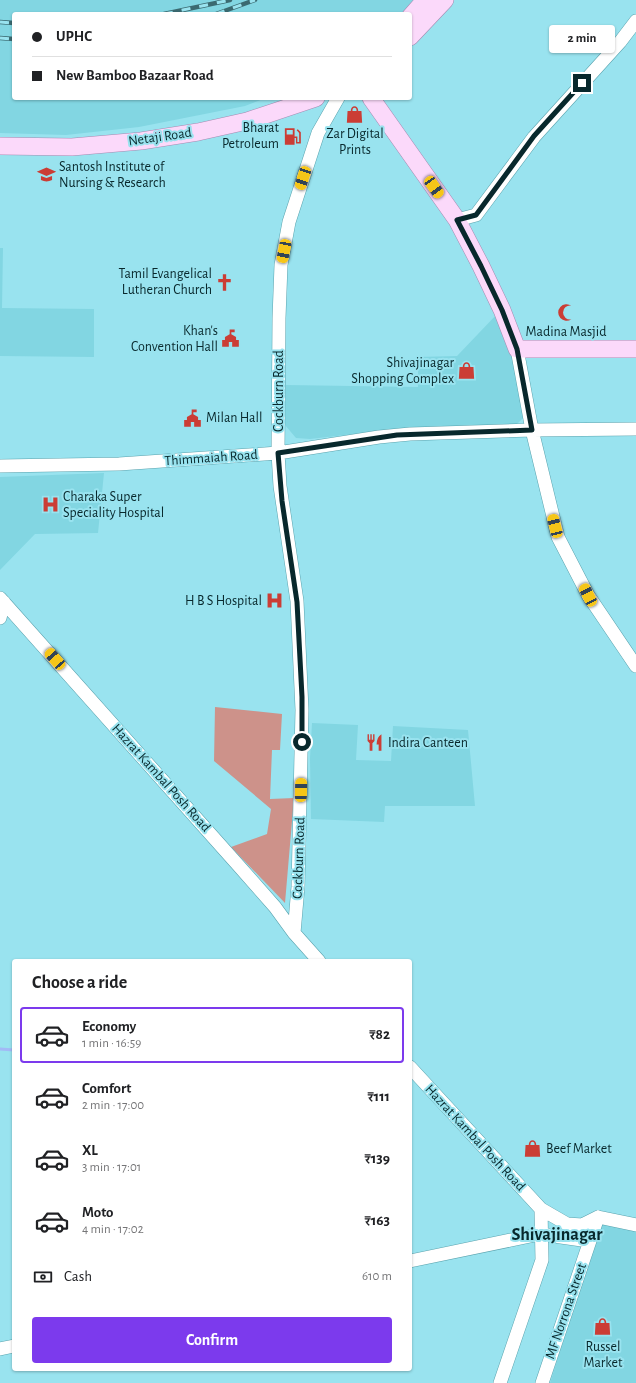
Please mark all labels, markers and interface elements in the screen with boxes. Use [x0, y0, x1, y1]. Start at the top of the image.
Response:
callout: 2 min [549, 25, 615, 53]
text: UPHC [56, 29, 92, 44]
text: 2 min [568, 32, 596, 45]
text: New Bamboo Bazaar Road [56, 68, 214, 83]
route end [573, 74, 591, 92]
shop icon: Zar Digital Prints [345, 104, 365, 124]
place label: Bharat Petroleum [222, 121, 280, 151]
street label: Netaji Road [127, 126, 193, 148]
fuel station icon: Bharat Petroleum [282, 126, 302, 146]
place label: Zar Digital Prints [326, 127, 384, 157]
place label: Santosh Institute of Nursing & Research [59, 160, 166, 190]
school or university icon: Santosh Institute of Nursing & Research [36, 165, 56, 185]
car [294, 165, 312, 191]
car [422, 174, 446, 200]
car [276, 238, 292, 264]
place label: Tamil Evangelical Lutheran Church [119, 267, 212, 297]
church icon: Tamil Evangelical Lutheran Church [215, 272, 235, 292]
mosque icon: Madina Masjid [556, 302, 576, 322]
place label: Khan's Convention Hall [131, 324, 218, 354]
place label: Madina Masjid [526, 325, 606, 339]
public building icon: Khan's Convention Hall [221, 329, 241, 349]
street label: Cockburn Road [272, 350, 286, 432]
place label: Shivajinagar Shopping Complex [351, 356, 454, 386]
shop icon: Shivajinagar Shopping Complex [457, 361, 477, 381]
public building icon: Milan Hall [183, 408, 203, 428]
place label: Milan Hall [206, 411, 262, 425]
street label: Thimmaiah Road [164, 448, 258, 468]
place label: Charaka Super Speciality Hospital [63, 490, 164, 520]
hospital icon: Charaka Super Speciality Hospital [40, 495, 60, 515]
car [546, 513, 564, 539]
car [577, 582, 599, 608]
hospital icon: H B S Hospital [265, 591, 285, 611]
place label: H B S Hospital [185, 594, 262, 608]
car [43, 646, 67, 672]
street label: Hazrat Kambal Posh Road [109, 721, 213, 835]
route start [293, 733, 311, 751]
restaurant icon: Indira Canteen [365, 733, 385, 753]
place label: Indira Canteen [388, 736, 468, 750]
car [295, 778, 307, 802]
street label: Cockburn Road [291, 817, 307, 899]
text: Choose a ride [32, 974, 127, 992]
icon: car [34, 1017, 70, 1053]
text: Economy [82, 1019, 136, 1034]
text: ₹82 [369, 1027, 390, 1042]
text: 1 min · 16:59 [82, 1037, 141, 1050]
icon: car [34, 1079, 70, 1115]
text: Comfort [82, 1081, 131, 1096]
street label: Hazrat Kambal Posh Road [422, 1082, 528, 1194]
text: ₹111 [368, 1089, 390, 1104]
text: 2 min · 17:00 [82, 1099, 144, 1112]
shop icon: Beef Market [523, 1139, 543, 1159]
icon: car [34, 1141, 70, 1177]
place label: Beef Market [546, 1142, 612, 1156]
text: XL [82, 1143, 98, 1158]
text: ₹139 [365, 1151, 390, 1166]
text: 3 min · 17:01 [82, 1161, 141, 1174]
icon: car [34, 1203, 70, 1239]
text: Moto [82, 1205, 114, 1220]
text: ₹163 [365, 1213, 390, 1228]
text: 4 min · 17:02 [82, 1223, 144, 1236]
district label: Shivajinagar [511, 1226, 603, 1244]
street label: MF Norrona Street [543, 1261, 589, 1361]
icon: cash [32, 1266, 54, 1288]
text: Cash [64, 1269, 92, 1284]
text: 610 m [362, 1270, 392, 1283]
button: Confirm [32, 1317, 392, 1363]
shop icon: Russel Market [593, 1317, 613, 1337]
place label: Russel Market [584, 1340, 623, 1370]

